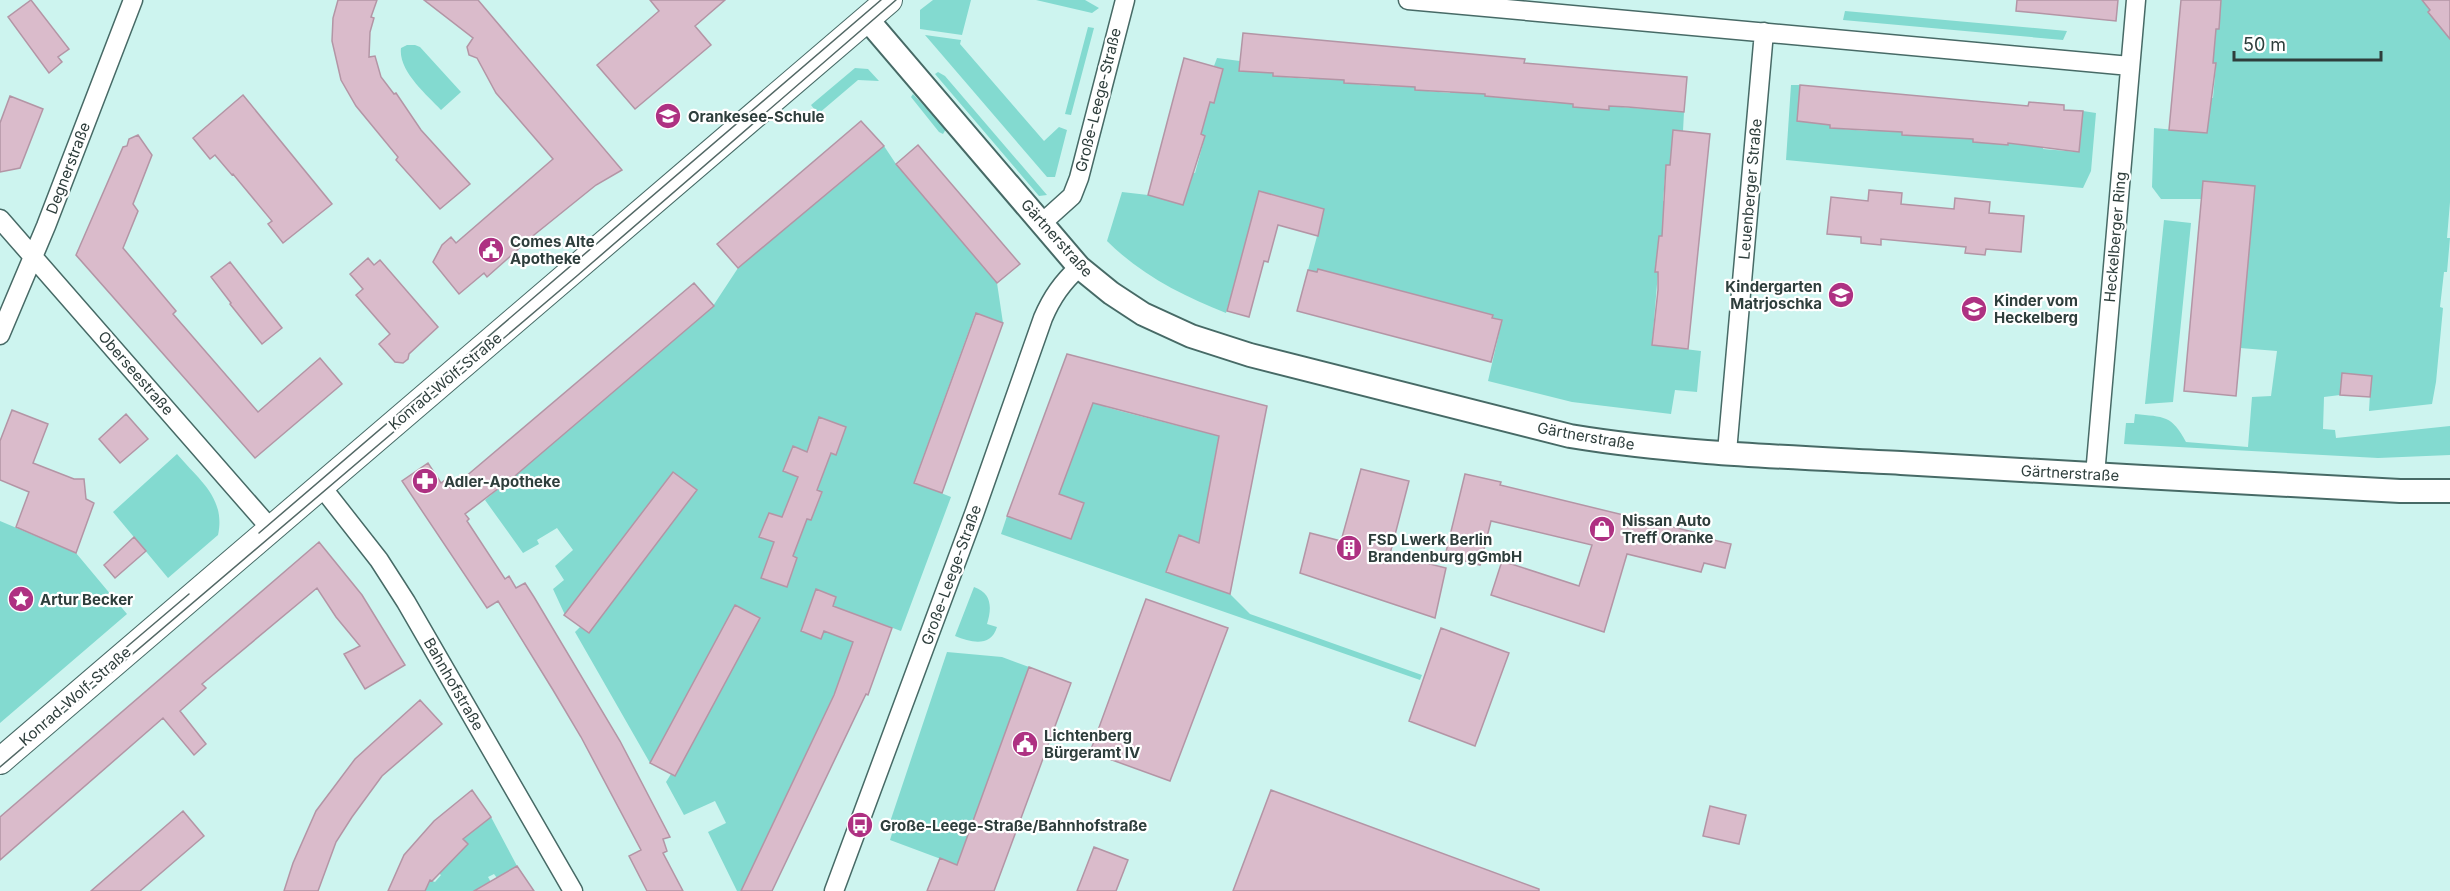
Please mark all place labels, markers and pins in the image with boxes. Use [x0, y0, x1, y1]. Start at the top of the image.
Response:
school or university icon: Orankesee-Schule [653, 101, 683, 131]
place label: Orankesee-Schule [688, 107, 824, 126]
place label: Comes Alte Apotheke [510, 232, 595, 268]
public building icon: Comes Alte Apotheke [476, 235, 506, 265]
place label: Kindergarten Matrjoschka [1725, 277, 1822, 313]
school or university icon: Kindergarten Matrjoschka [1826, 280, 1856, 310]
place label: Kinder vom Heckelberg [1994, 291, 2078, 327]
school or university icon: Kinder vom Heckelberg [1959, 294, 1989, 324]
pharmacy icon: Adler-Apotheke [410, 466, 440, 496]
place label: Adler-Apotheke [444, 472, 560, 491]
place label: Nissan Auto Treff Oranke [1622, 511, 1714, 547]
shop icon: Nissan Auto Treff Oranke [1587, 514, 1617, 544]
place label: FSD Lwerk Berlin Brandenburg gGmbH [1368, 530, 1522, 566]
building icon: FSD Lwerk Berlin Brandenburg gGmbH [1334, 533, 1364, 563]
place icon: Artur Becker [6, 584, 36, 614]
place label: Artur Becker [40, 590, 133, 609]
place label: Lichtenberg Bürgeramt IV [1044, 726, 1140, 762]
public building icon: Lichtenberg Bürgeramt IV [1010, 729, 1040, 759]
bus stop icon: Große-Leege-Straße/Bahnhofstraße [845, 810, 875, 840]
place label: Große-Leege-Straße/Bahnhofstraße [880, 816, 1147, 835]

